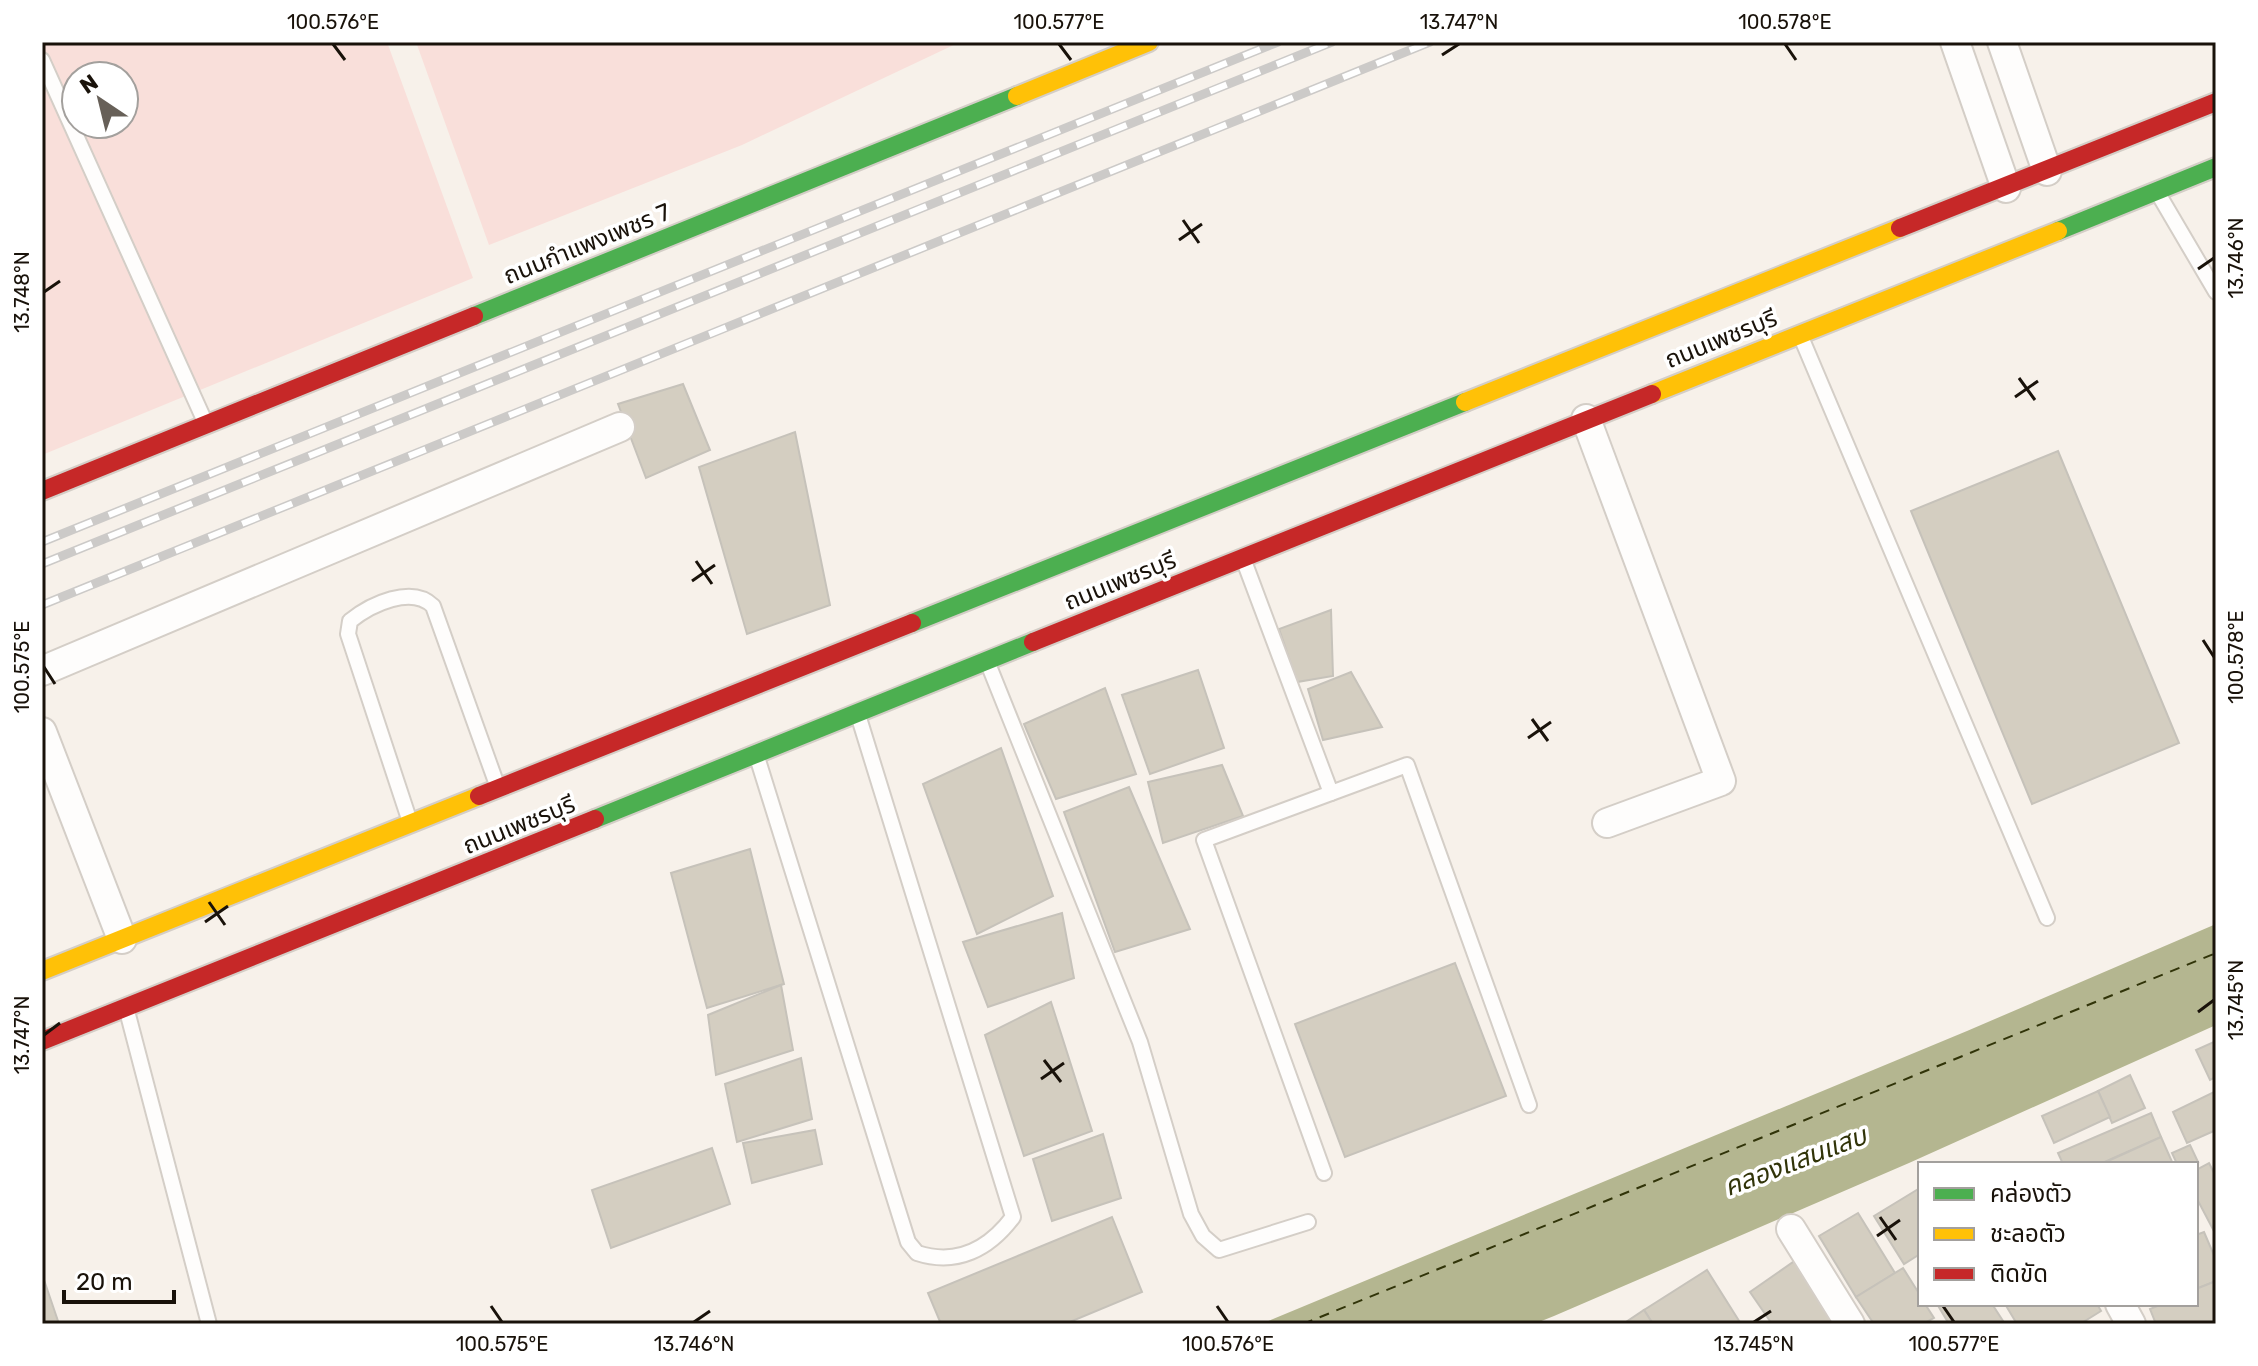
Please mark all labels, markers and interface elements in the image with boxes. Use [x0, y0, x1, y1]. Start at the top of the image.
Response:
text: 100.576°E [287, 10, 379, 34]
text: 100.577°E [1014, 10, 1104, 34]
text: 13.747°N [1420, 10, 1498, 34]
text: 100.578°E [1738, 10, 1832, 34]
north arrow [60, 60, 140, 140]
text: N [75, 68, 103, 100]
street label: ถนนกำแพงเพชร 7 [500, 198, 674, 290]
text: 13.746°N [2224, 218, 2248, 298]
text: 13.748°N [10, 251, 34, 333]
street label: ถนนเพชรบุรี [1661, 304, 1781, 375]
street label: ถนนเพชรบุรี [1060, 546, 1180, 617]
text: 100.578°E [2224, 610, 2248, 704]
text: 100.575°E [10, 621, 34, 713]
street label: ถนนเพชรบุรี [459, 790, 579, 861]
text: 13.745°N [2224, 960, 2248, 1040]
text: 13.747°N [10, 996, 34, 1074]
water label: คลองแสนแสบ [1720, 1119, 1873, 1203]
legend [1918, 1162, 2198, 1306]
text: คล่องตัว [1990, 1180, 2072, 1208]
text: ชะลอตัว [1990, 1220, 2066, 1248]
scale bar [64, 1254, 174, 1304]
text: ติดขัด [1990, 1260, 2048, 1288]
text: 20 m [76, 1268, 133, 1296]
text: 100.575°E [456, 1332, 548, 1356]
text: 13.746°N [654, 1332, 734, 1356]
text: 100.576°E [1182, 1332, 1274, 1356]
text: 13.745°N [1714, 1332, 1794, 1356]
text: 100.577°E [1909, 1332, 1999, 1356]

